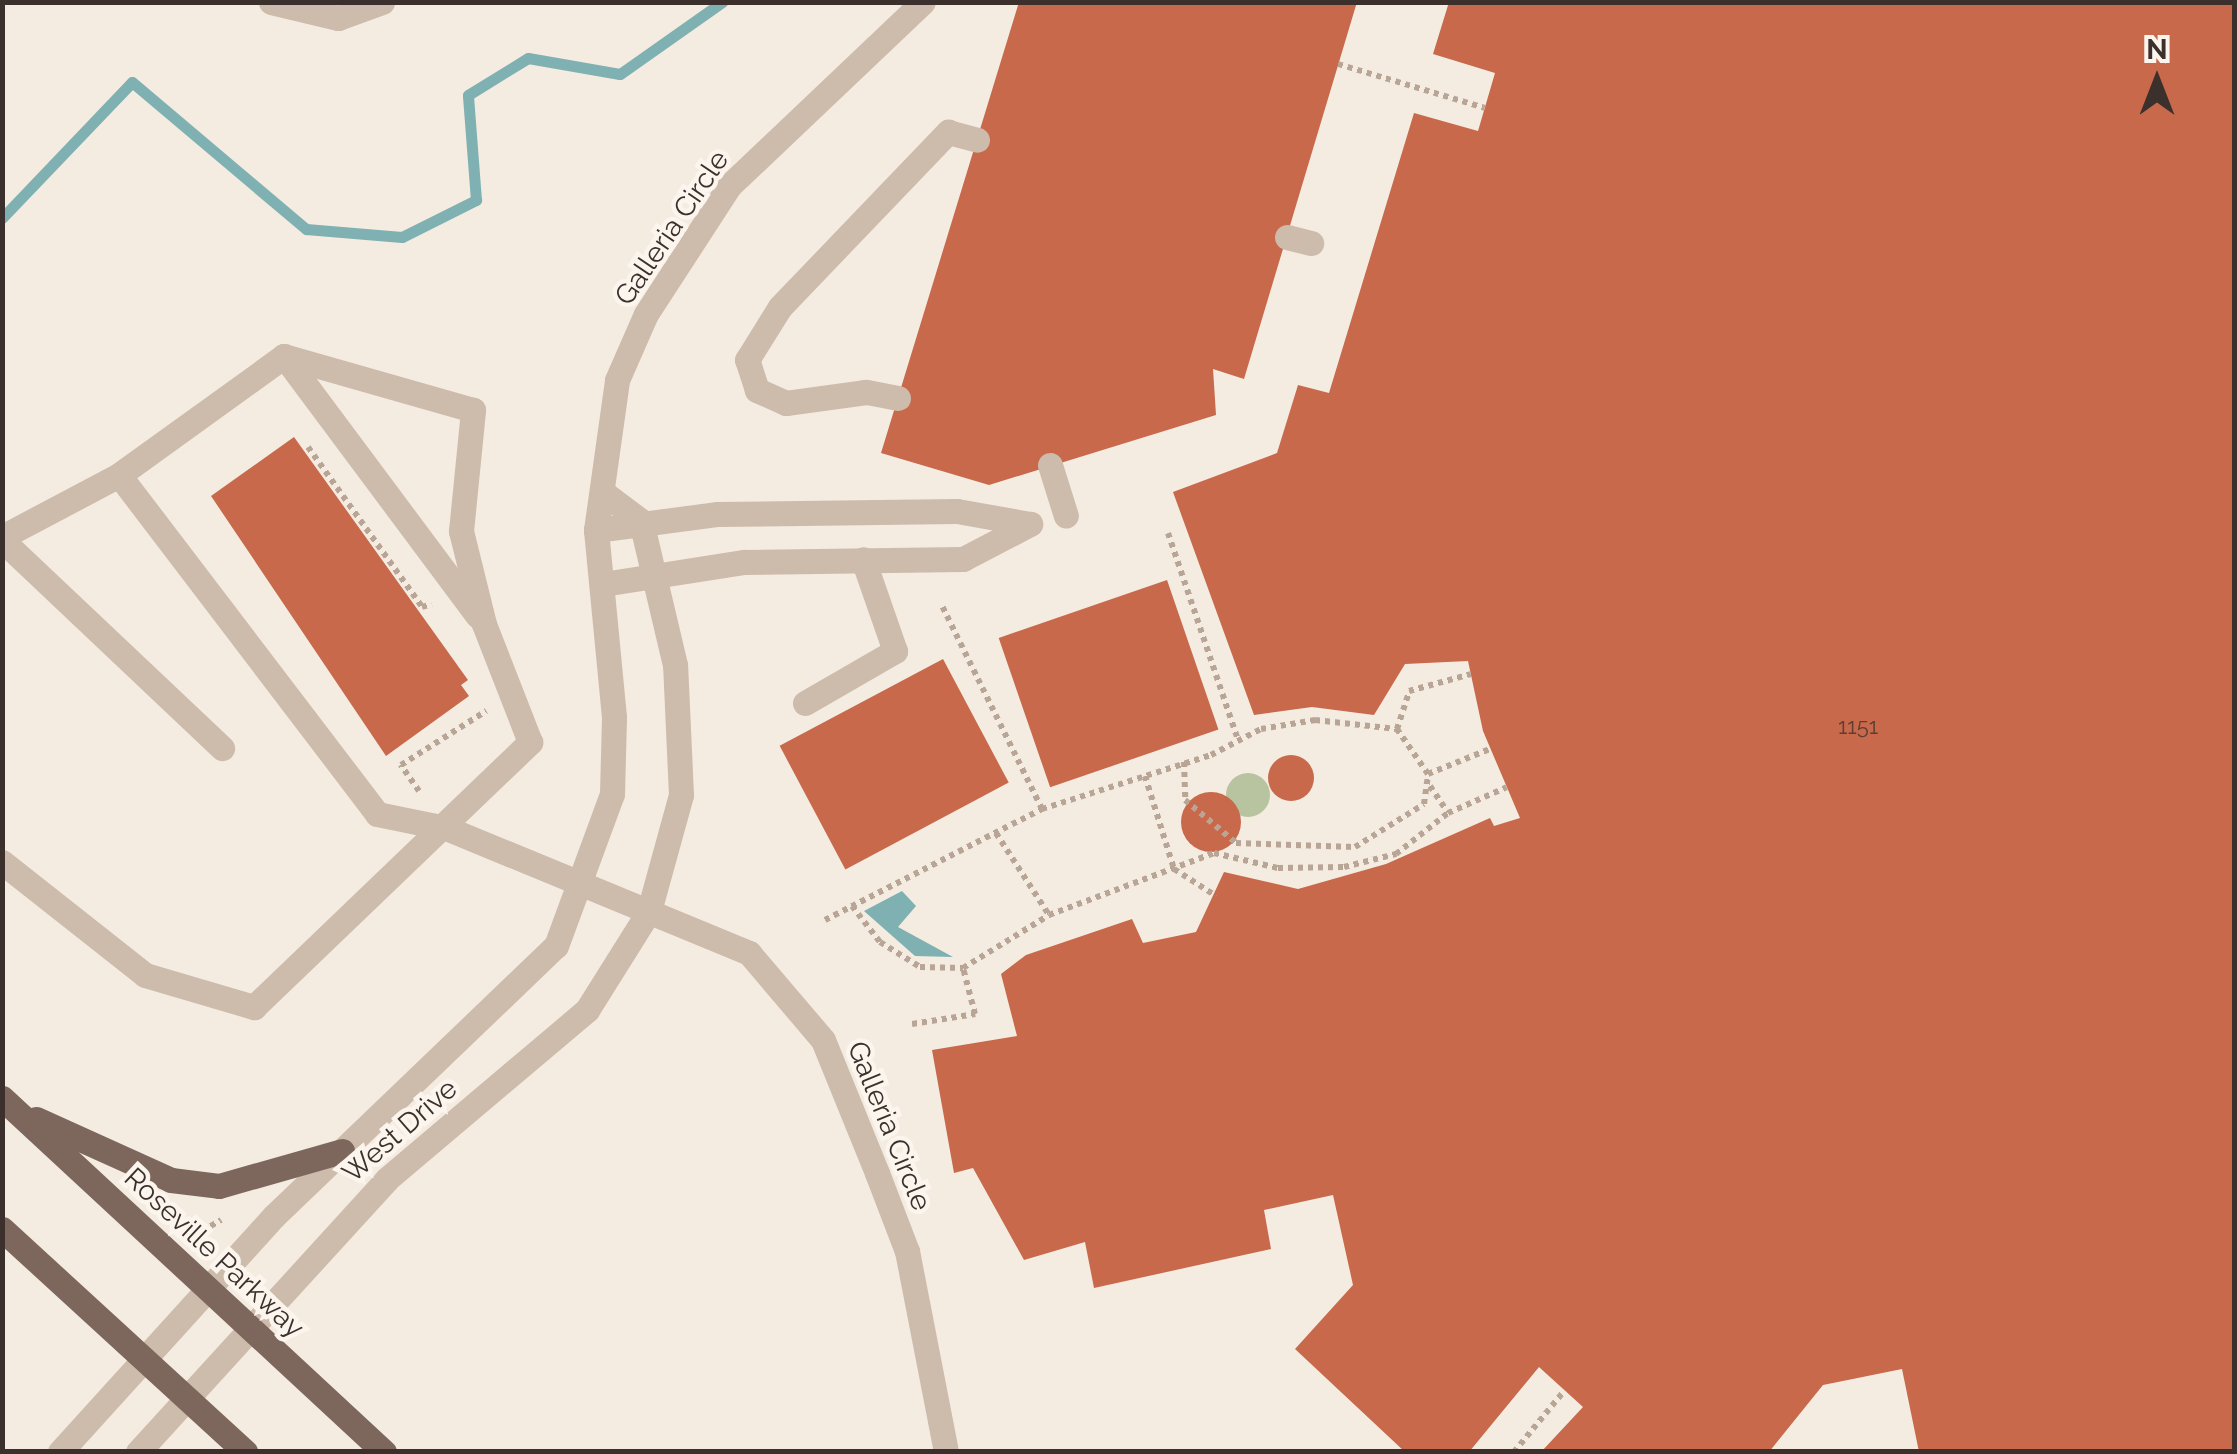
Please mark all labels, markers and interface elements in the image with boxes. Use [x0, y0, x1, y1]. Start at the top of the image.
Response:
north arrow [2107, 30, 2207, 130]
text: N [2146, 33, 2168, 66]
street label: Galleria Circle [608, 144, 736, 312]
house number: 1151 [1838, 714, 1878, 740]
street label: Galleria Circle [840, 1037, 938, 1215]
street label: West Drive [336, 1072, 464, 1190]
street label: Roseville Parkway [117, 1161, 311, 1345]

